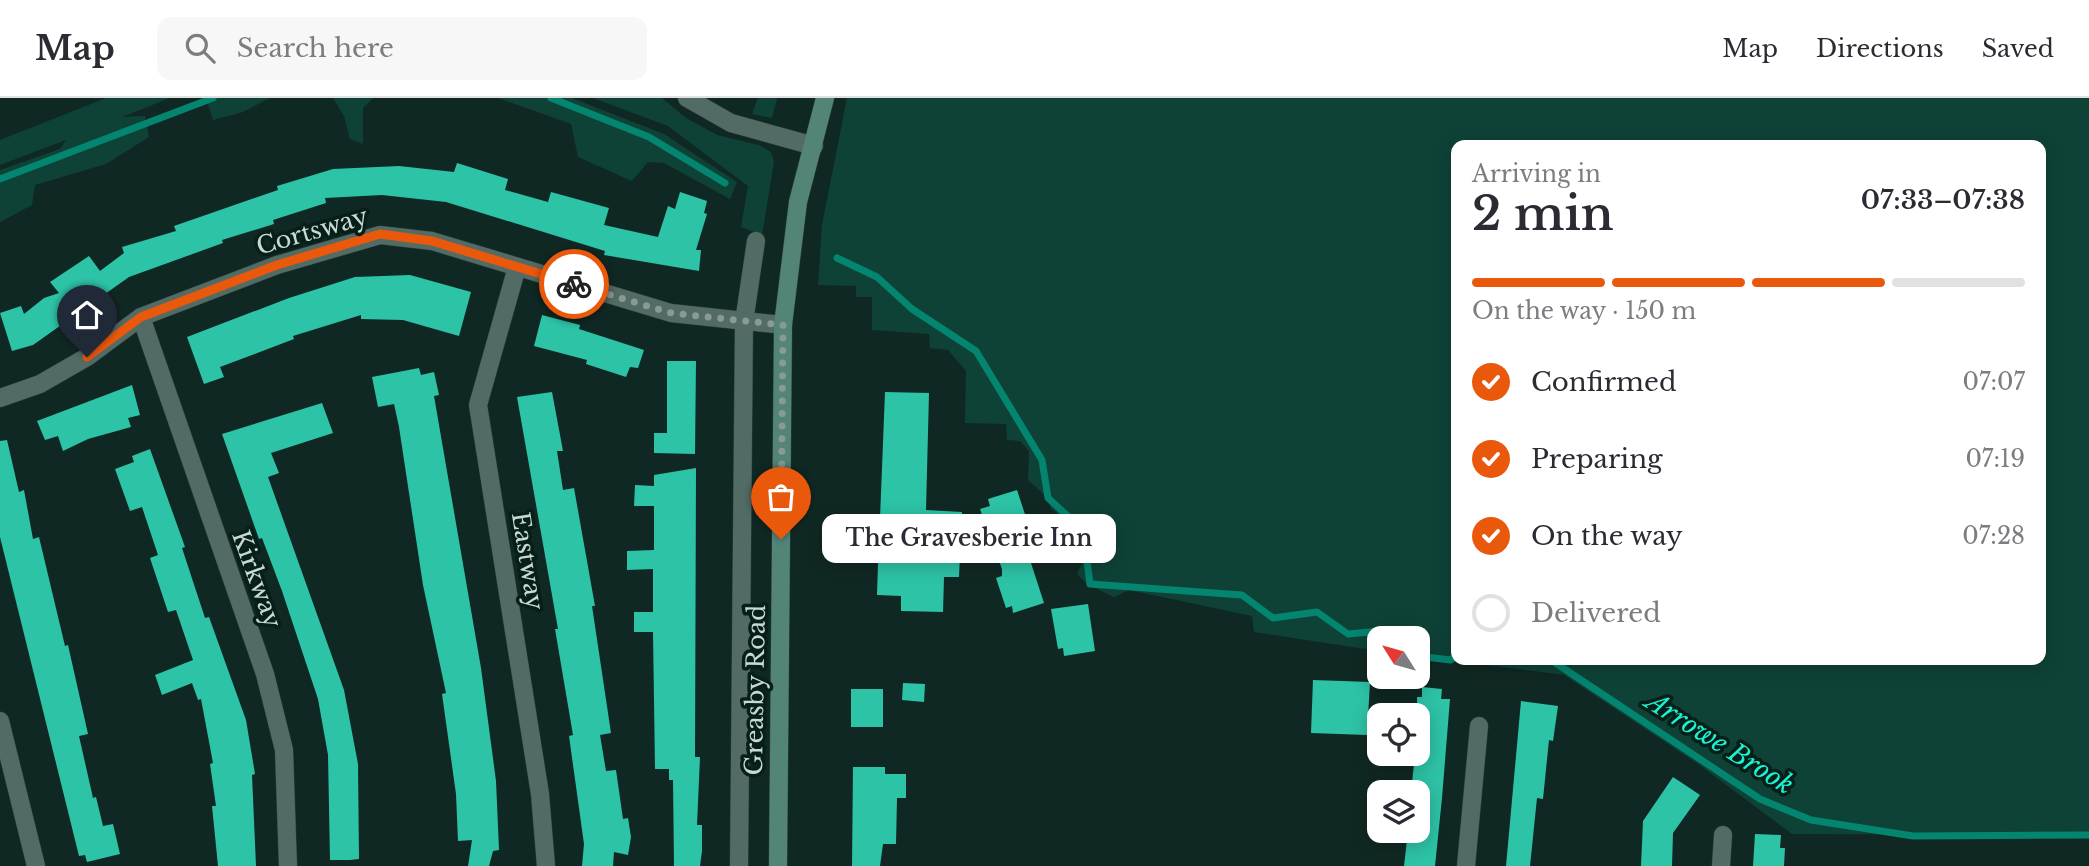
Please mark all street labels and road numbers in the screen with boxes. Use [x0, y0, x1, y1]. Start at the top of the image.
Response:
street label: Cortsway [253, 201, 372, 261]
street label: Eastway [506, 510, 550, 613]
street label: Kirkway [226, 526, 288, 632]
street label: Greasby Road [739, 604, 771, 776]

